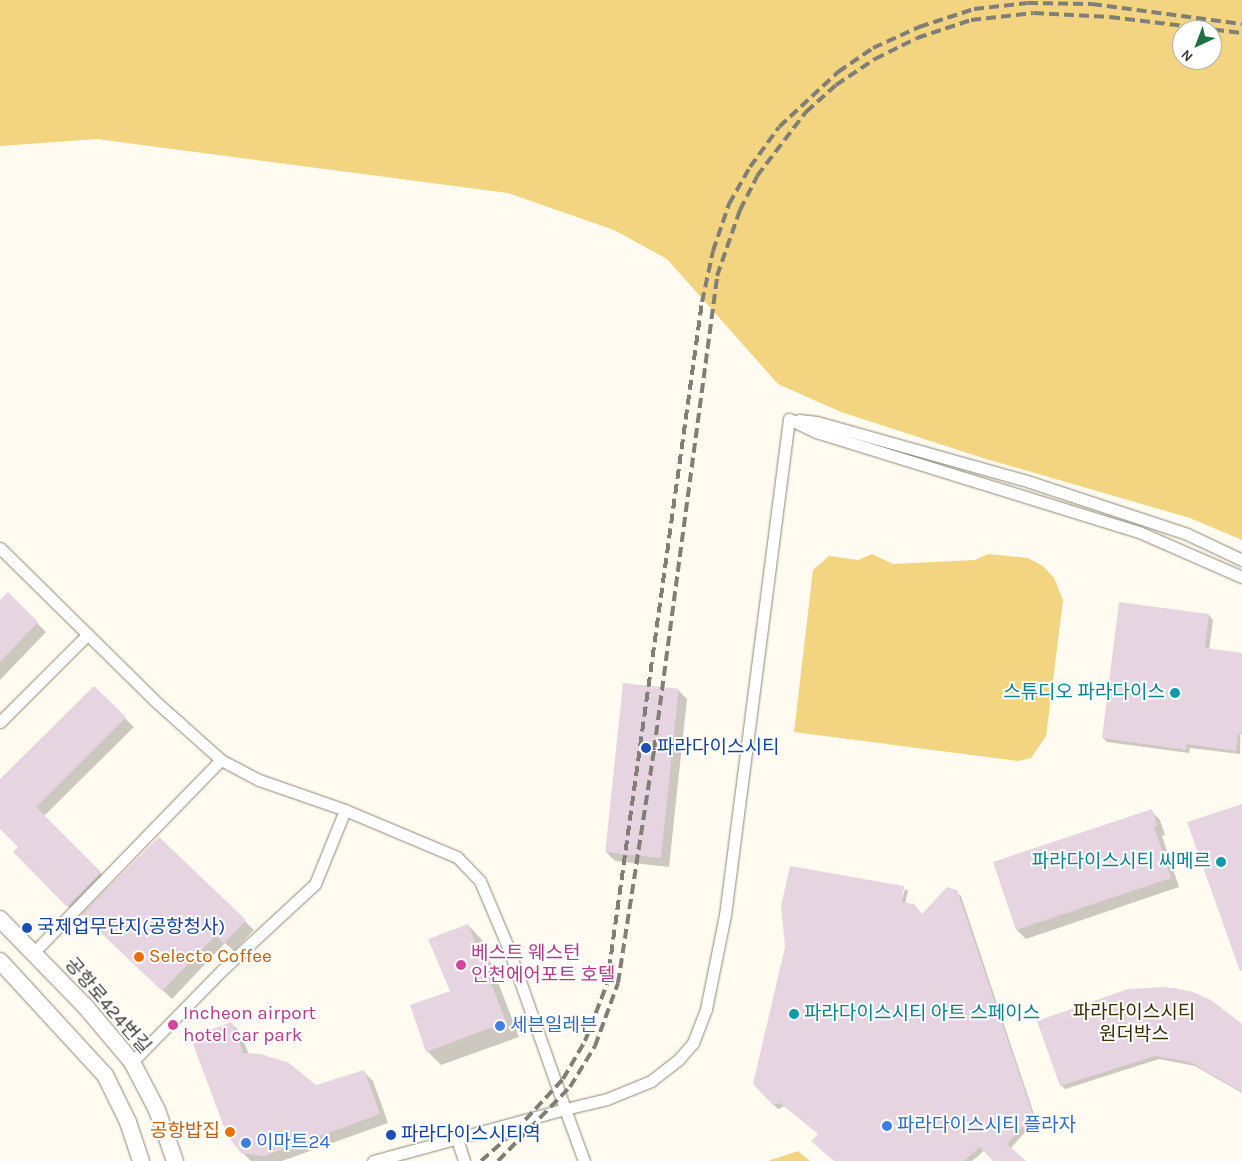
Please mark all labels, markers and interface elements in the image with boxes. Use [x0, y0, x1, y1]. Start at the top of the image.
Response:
north arrow [1172, 20, 1222, 70]
text: N [1178, 46, 1197, 65]
place label: 스튜디오 파라다이스 [1003, 682, 1165, 704]
marker: 스튜디오 파라다이스 [1169, 687, 1181, 699]
place label: 파라다이스시티 [657, 737, 779, 759]
marker: 파라다이스시티 [639, 741, 653, 755]
place label: 파라다이스시티 씨메르 [1032, 851, 1211, 873]
marker: 파라다이스시티 씨메르 [1215, 856, 1227, 868]
place label: 국제업무단지(공항청사) [37, 917, 225, 939]
marker: 국제업무단지(공항청사) [21, 922, 33, 934]
place label: 베스트 웨스턴 인천에어포트 호텔 [471, 943, 615, 987]
place label: Selecto Coffee [149, 946, 272, 968]
marker: Selecto Coffee [133, 951, 145, 963]
street label: 공항로424번길 [59, 953, 155, 1059]
marker: 베스트 웨스턴 인천에어포트 호텔 [455, 959, 467, 971]
park label: 파라다이스시티 원더박스 [1073, 1002, 1195, 1046]
place label: Incheon airport hotel car park [183, 1003, 316, 1047]
place label: 파라다이스시티 아트 스페이스 [804, 1003, 1040, 1025]
marker: 파라다이스시티 아트 스페이스 [788, 1008, 800, 1020]
place label: 세븐일레븐 [510, 1015, 597, 1037]
marker: Incheon airport hotel car park [167, 1019, 179, 1031]
marker: 세븐일레븐 [494, 1020, 506, 1032]
place label: 파라다이스시티 플라자 [897, 1115, 1076, 1137]
marker: 파라다이스시티 플라자 [881, 1120, 893, 1132]
place label: 공항밥집 [150, 1121, 220, 1143]
place label: 파라다이스시티역 [401, 1124, 541, 1146]
marker: 공항밥집 [224, 1126, 236, 1138]
marker: 파라다이스시티역 [385, 1129, 397, 1141]
place label: 이마트24 [256, 1132, 330, 1154]
marker: 이마트24 [240, 1137, 252, 1149]

